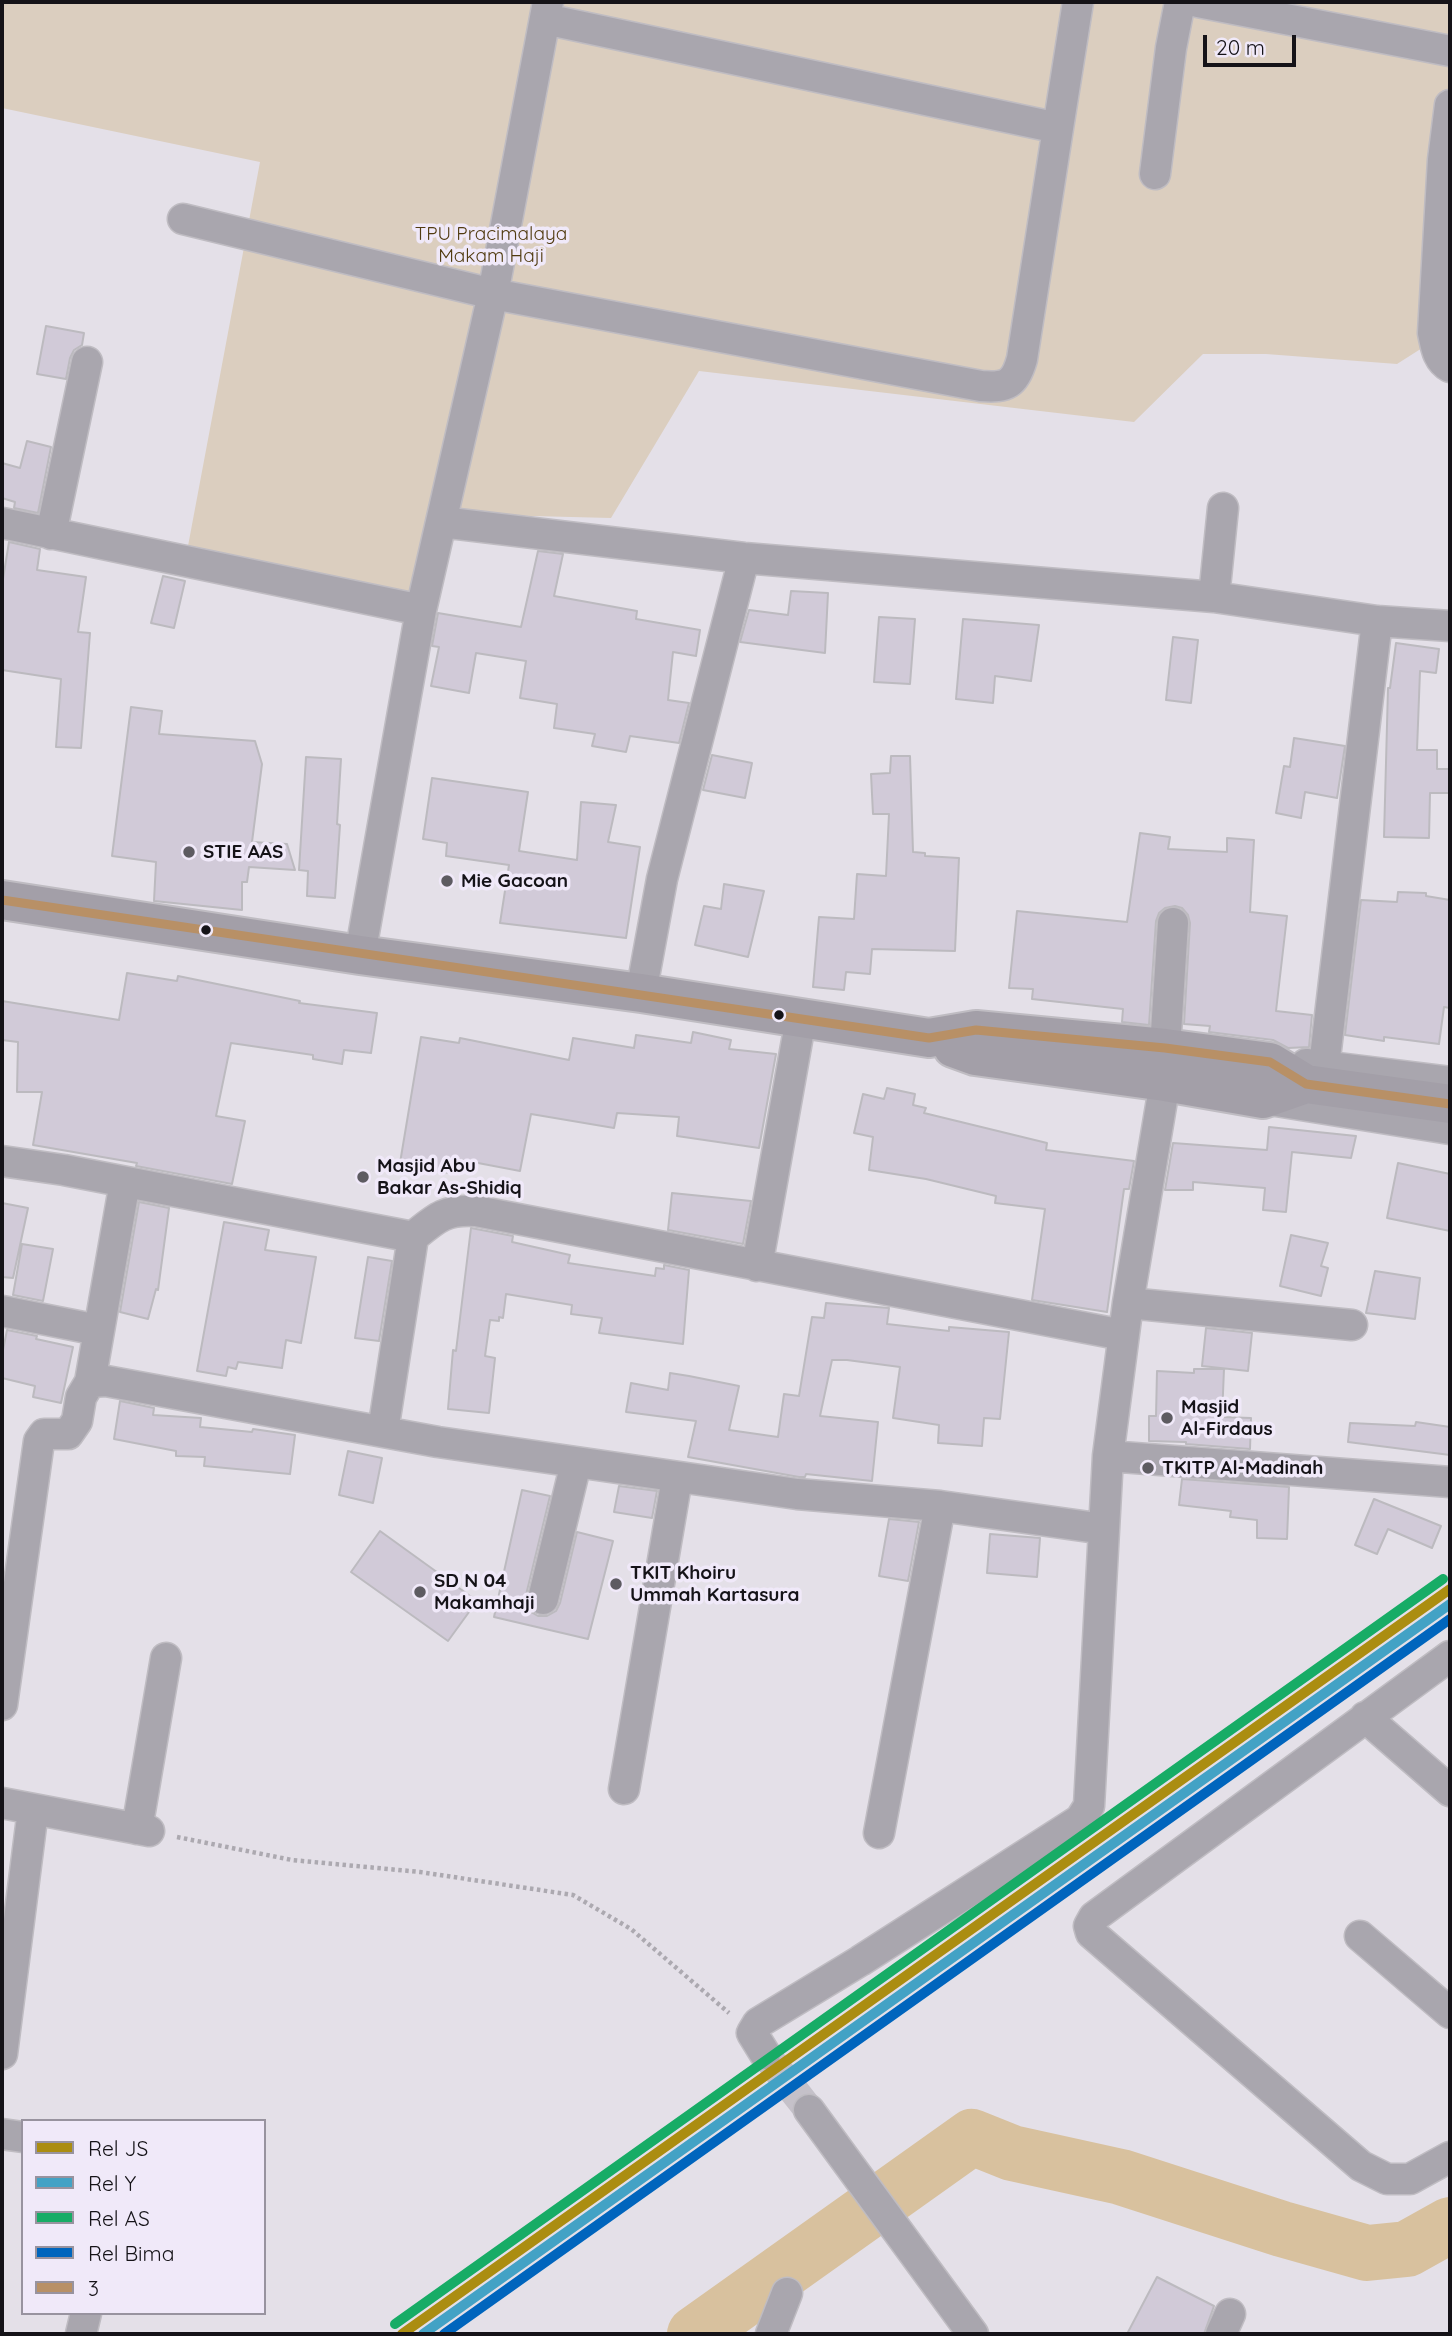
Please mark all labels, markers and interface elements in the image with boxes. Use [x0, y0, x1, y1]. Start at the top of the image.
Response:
scale bar [1207, 21, 1300, 65]
text: 20 m [1216, 34, 1265, 60]
park label: TPU Pracimalaya Makam Haji [415, 223, 567, 267]
place label: STIE AAS [203, 841, 283, 863]
marker: STIE AAS [181, 844, 197, 860]
place label: Mie Gacoan [461, 870, 568, 892]
marker: Mie Gacoan [439, 873, 455, 889]
unlabelled marker [199, 923, 213, 937]
unlabelled marker [772, 1008, 786, 1022]
place label: Masjid Abu Bakar As-Shidiq [377, 1155, 522, 1199]
marker: Masjid Abu Bakar As-Shidiq [355, 1169, 371, 1185]
place label: Masjid Al-Firdaus [1181, 1396, 1273, 1440]
marker: Masjid Al-Firdaus [1159, 1410, 1175, 1426]
place label: TKITP Al-Madinah [1162, 1457, 1323, 1479]
marker: TKITP Al-Madinah [1140, 1460, 1156, 1476]
place label: TKIT Khoiru Ummah Kartasura [630, 1562, 799, 1606]
place label: SD N 04 Makamhaji [434, 1570, 534, 1614]
marker: TKIT Khoiru Ummah Kartasura [608, 1576, 624, 1592]
marker: SD N 04 Makamhaji [412, 1584, 428, 1600]
legend [21, 2119, 266, 2315]
text: Rel JS [88, 2135, 148, 2161]
text: Rel Y [88, 2170, 136, 2196]
text: Rel AS [88, 2205, 150, 2231]
text: Rel Bima [88, 2240, 174, 2266]
text: 3 [88, 2275, 99, 2301]

